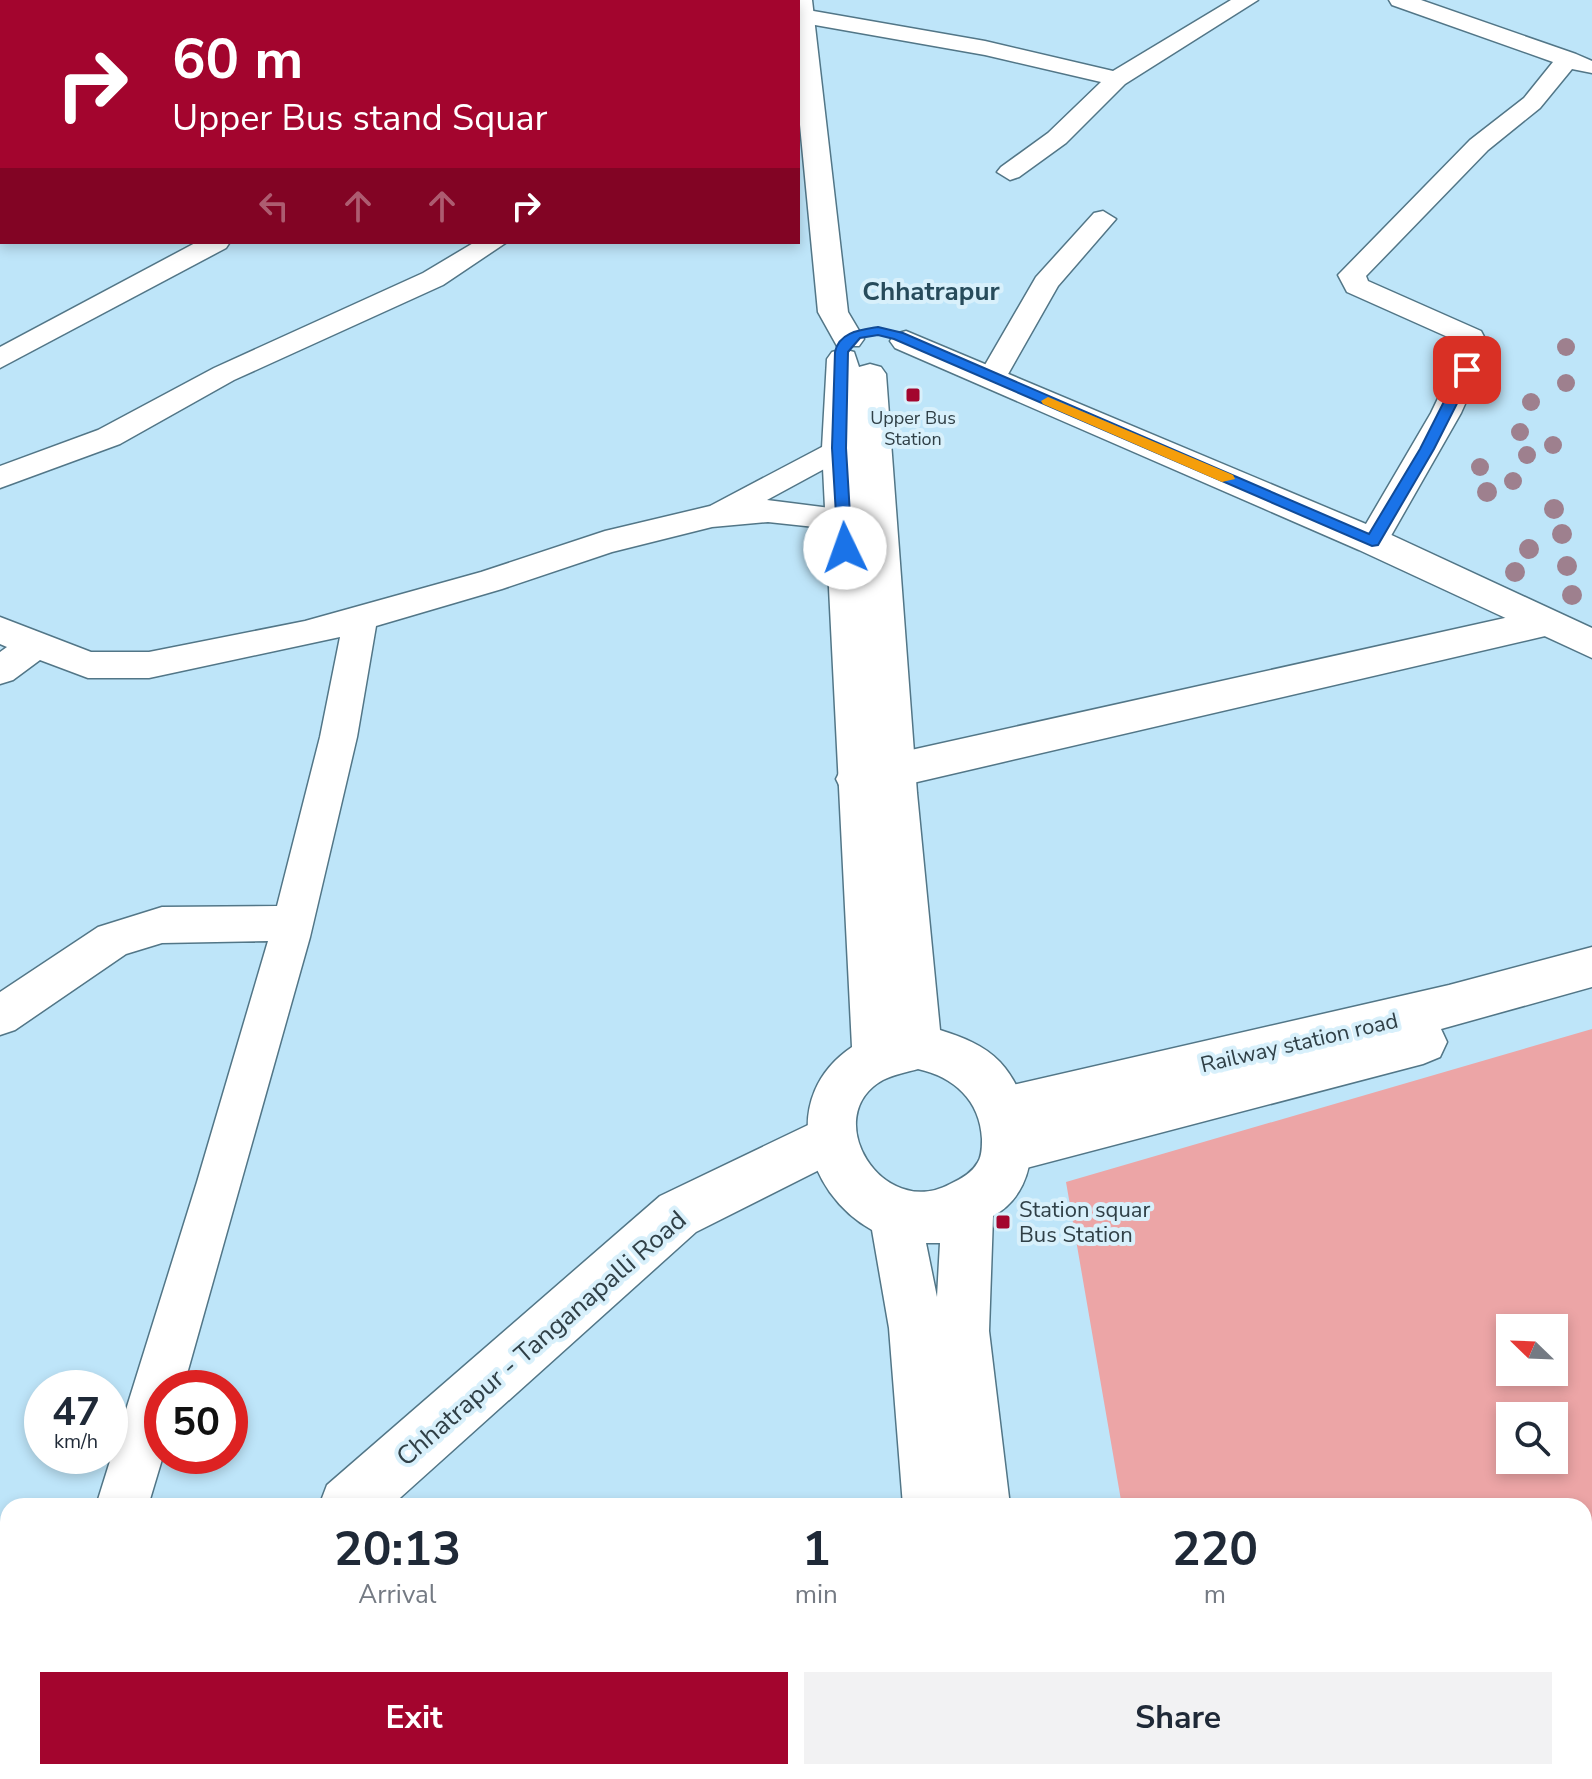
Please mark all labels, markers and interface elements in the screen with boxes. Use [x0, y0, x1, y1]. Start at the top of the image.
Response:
text: 60 m [172, 21, 303, 98]
icon: right [40, 32, 144, 136]
text: Upper Bus stand Squar [172, 94, 547, 143]
icon: left [252, 184, 296, 228]
icon: ahead [336, 184, 380, 228]
icon: ahead [420, 184, 464, 228]
icon: right [504, 184, 548, 228]
district label: Chhatrapur [862, 274, 1001, 309]
pin [1433, 336, 1501, 404]
icon: arrive [1445, 348, 1489, 392]
marker: Upper Bus Station [904, 386, 922, 404]
place label: Upper Bus Station [870, 406, 956, 451]
position arrow [803, 506, 887, 590]
street label: Railway station road [1197, 1006, 1401, 1080]
place label: Station squar Bus Station [1019, 1195, 1150, 1250]
street label: Chhatrapur - Tanganapalli Road [389, 1203, 694, 1474]
marker: Station squar Bus Station [994, 1213, 1012, 1231]
north arrow [1496, 1314, 1568, 1386]
map controls [1496, 1314, 1568, 1474]
speed limit sign: 50 [144, 1370, 248, 1474]
text: 47 [52, 1385, 100, 1439]
button: search [1496, 1402, 1568, 1474]
text: km/h [54, 1428, 98, 1455]
text: 20:13 [334, 1516, 461, 1582]
text: 1 [802, 1516, 831, 1582]
text: 220 [1172, 1516, 1258, 1582]
text: Arrival [358, 1577, 437, 1612]
text: min [795, 1577, 838, 1612]
text: m [1204, 1577, 1226, 1612]
button: Exit [40, 1672, 788, 1764]
button: Share [804, 1672, 1552, 1764]

